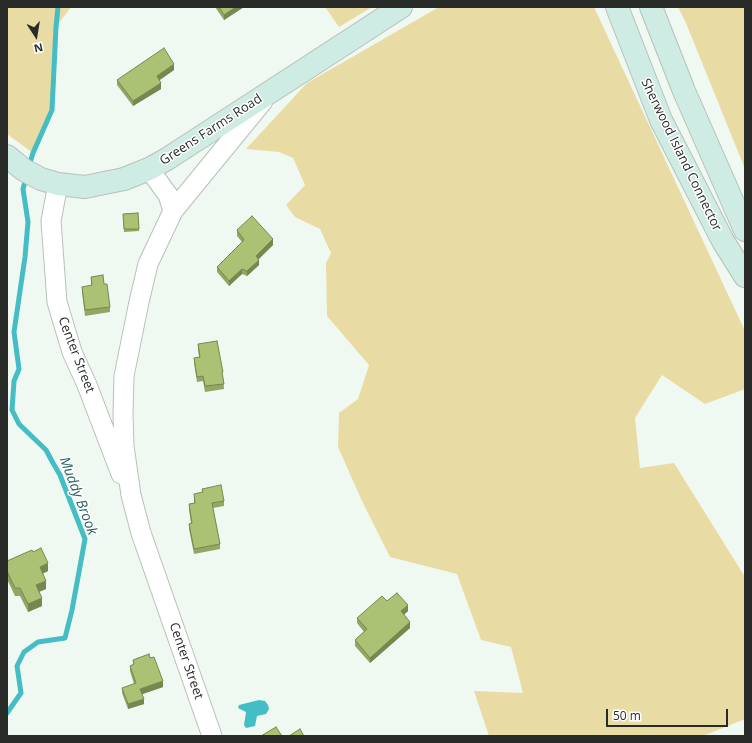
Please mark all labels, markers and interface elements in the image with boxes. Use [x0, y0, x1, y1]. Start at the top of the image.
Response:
north arrow [16, 16, 56, 56]
text: N [33, 40, 45, 56]
street label: Sherwood Island Connector [637, 76, 725, 234]
street label: Greens Farms Road [157, 91, 265, 169]
street label: Center Street [54, 315, 98, 395]
water label: Muddy Brook [55, 454, 101, 538]
street label: Center Street [166, 620, 206, 702]
scale bar [608, 701, 730, 727]
text: 50 m [613, 707, 641, 724]

